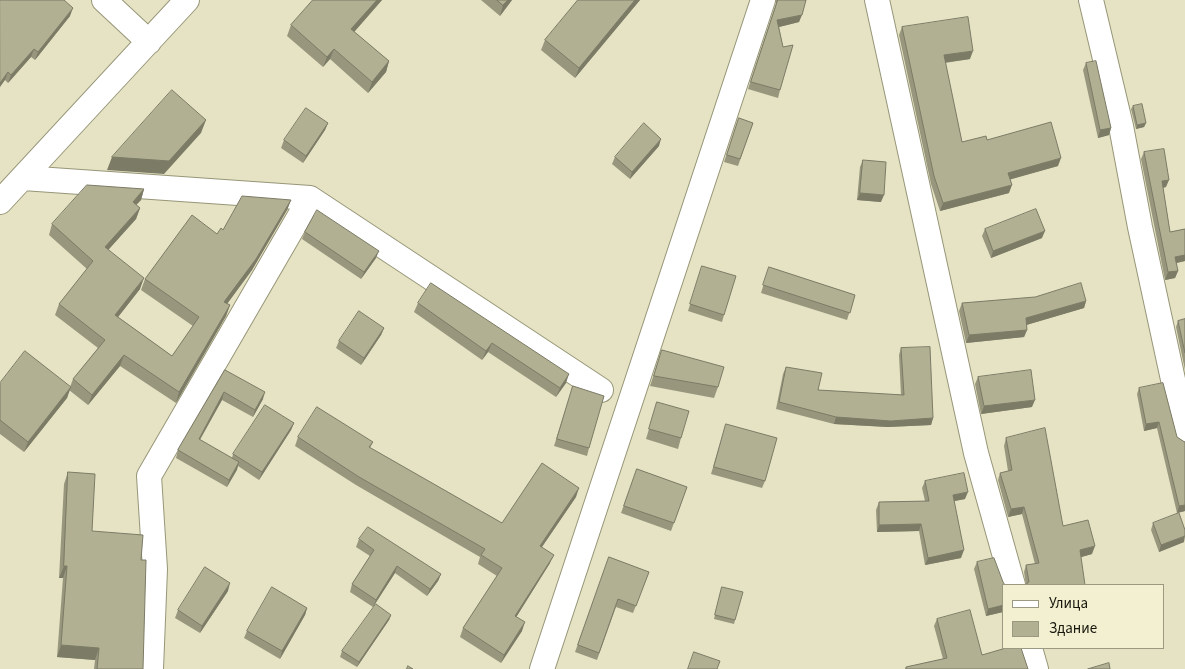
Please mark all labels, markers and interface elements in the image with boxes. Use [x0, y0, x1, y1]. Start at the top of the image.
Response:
legend [1002, 584, 1165, 649]
text: Улица [1049, 593, 1088, 614]
text: Здание [1049, 618, 1097, 639]

